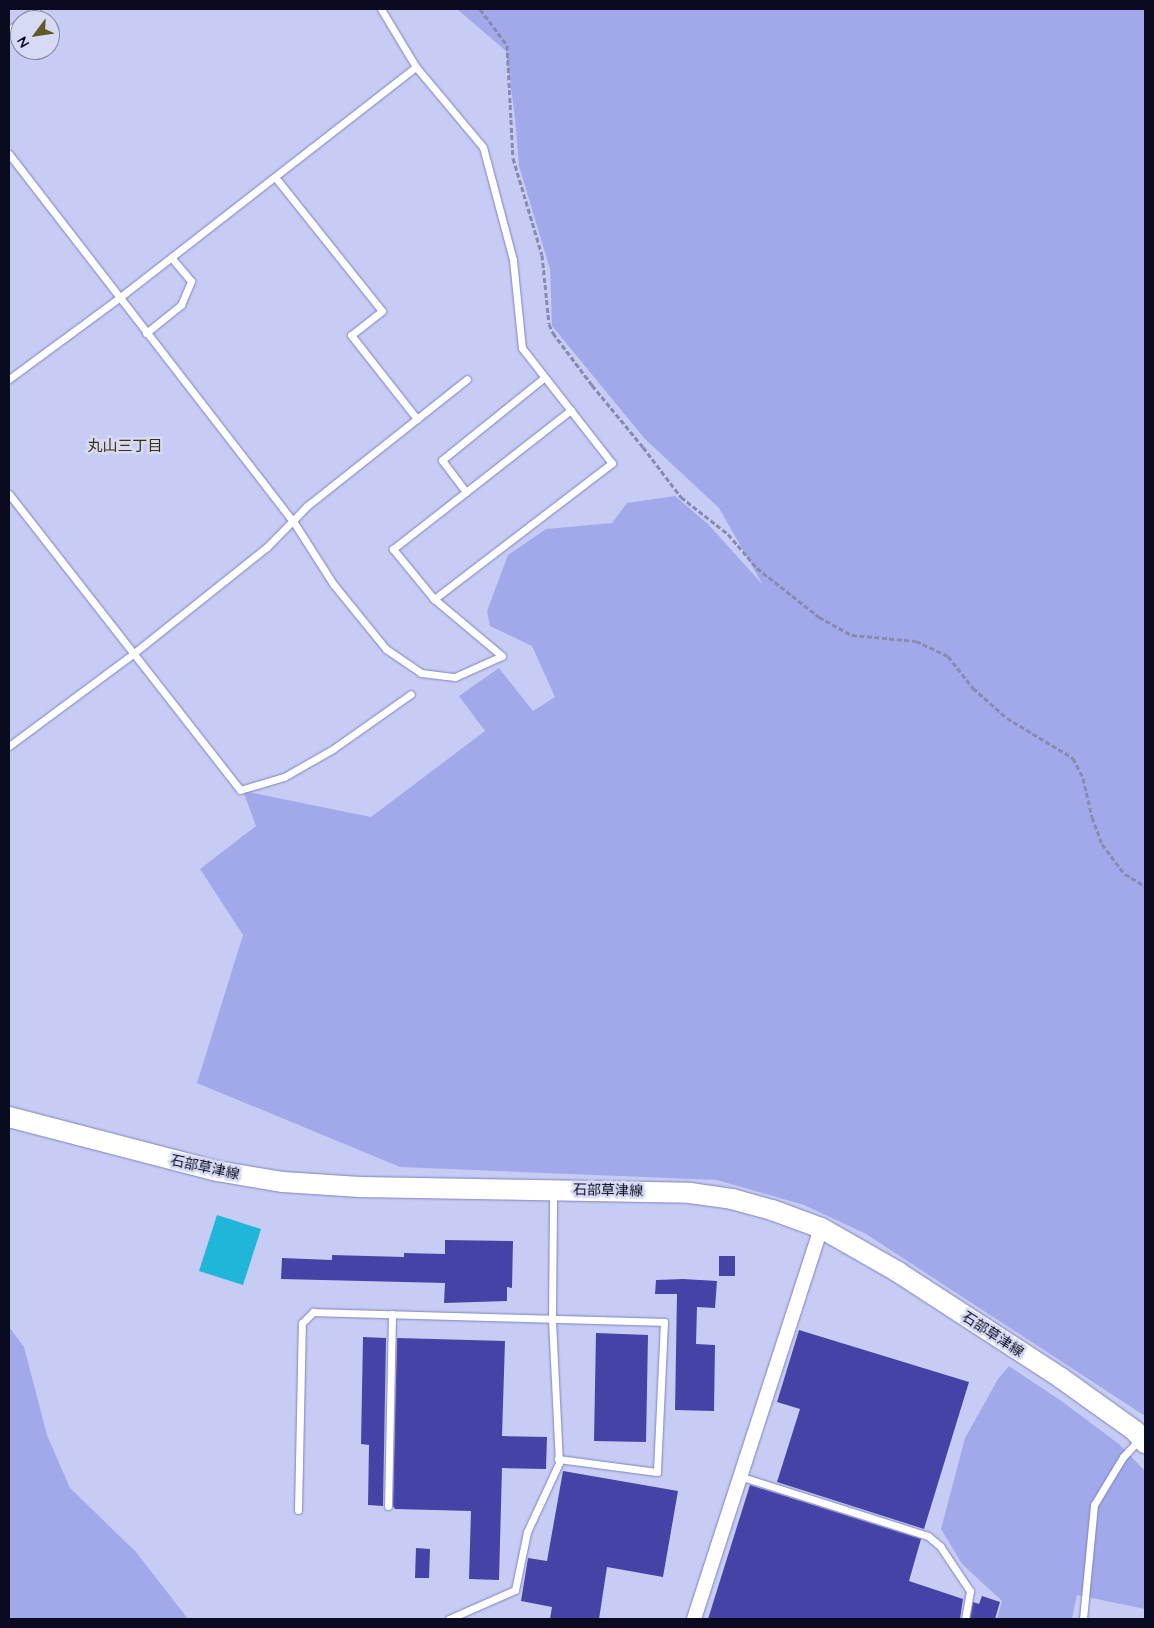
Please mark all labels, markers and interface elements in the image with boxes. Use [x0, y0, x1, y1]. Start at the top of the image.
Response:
north arrow [10, 10, 60, 60]
text: N [13, 33, 33, 51]
district label: 丸山三丁目 [88, 437, 162, 455]
street label: 石部草津線 [169, 1152, 241, 1182]
street label: 石部草津線 [573, 1181, 643, 1199]
street label: 石部草津線 [959, 1308, 1027, 1360]

